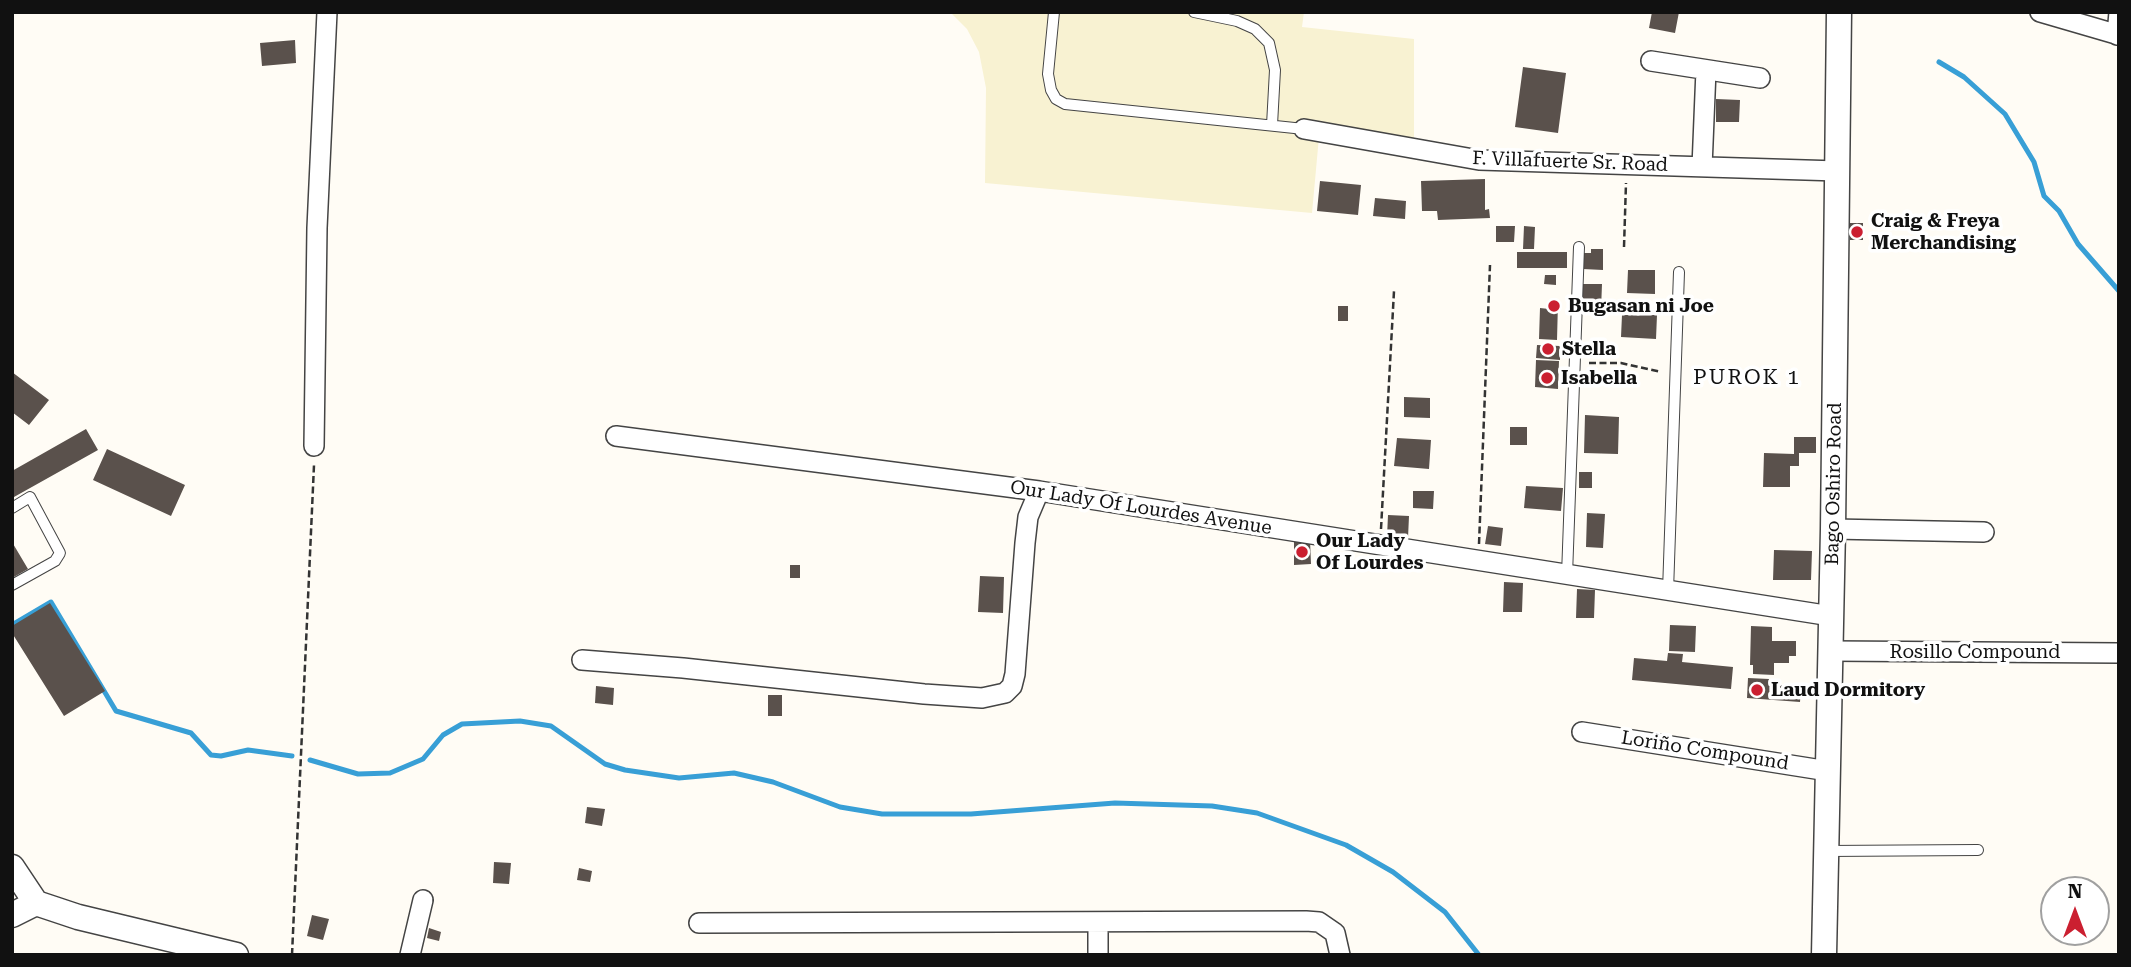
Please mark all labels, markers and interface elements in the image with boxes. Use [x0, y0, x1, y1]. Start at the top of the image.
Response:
street label: F. Villafuerte Sr. Road [1472, 147, 1668, 177]
place label: Craig & Freya Merchandising [1871, 210, 2016, 254]
marker: Craig & Freya Merchandising [1849, 224, 1865, 240]
place label: Bugasan ni Joe [1568, 295, 1714, 317]
marker: Bugasan ni Joe [1546, 298, 1562, 314]
place label: Stella [1562, 338, 1616, 360]
marker: Stella [1540, 341, 1556, 357]
district label: PUROK 1 [1694, 365, 1800, 391]
place label: Isabella [1561, 367, 1637, 389]
marker: Isabella [1539, 370, 1555, 386]
street label: Bago Oshiro Road [1821, 402, 1847, 566]
street label: Our Lady Of Lourdes Avenue [1009, 476, 1273, 540]
place label: Our Lady Of Lourdes [1316, 530, 1423, 574]
marker: Our Lady Of Lourdes [1294, 544, 1310, 560]
street label: Rosillo Compound [1890, 641, 2060, 663]
place label: Laud Dormitory [1771, 679, 1925, 701]
marker: Laud Dormitory [1749, 682, 1765, 698]
street label: Loriño Compound [1620, 727, 1790, 775]
north arrow [2040, 876, 2110, 946]
text: N [2068, 880, 2082, 903]

